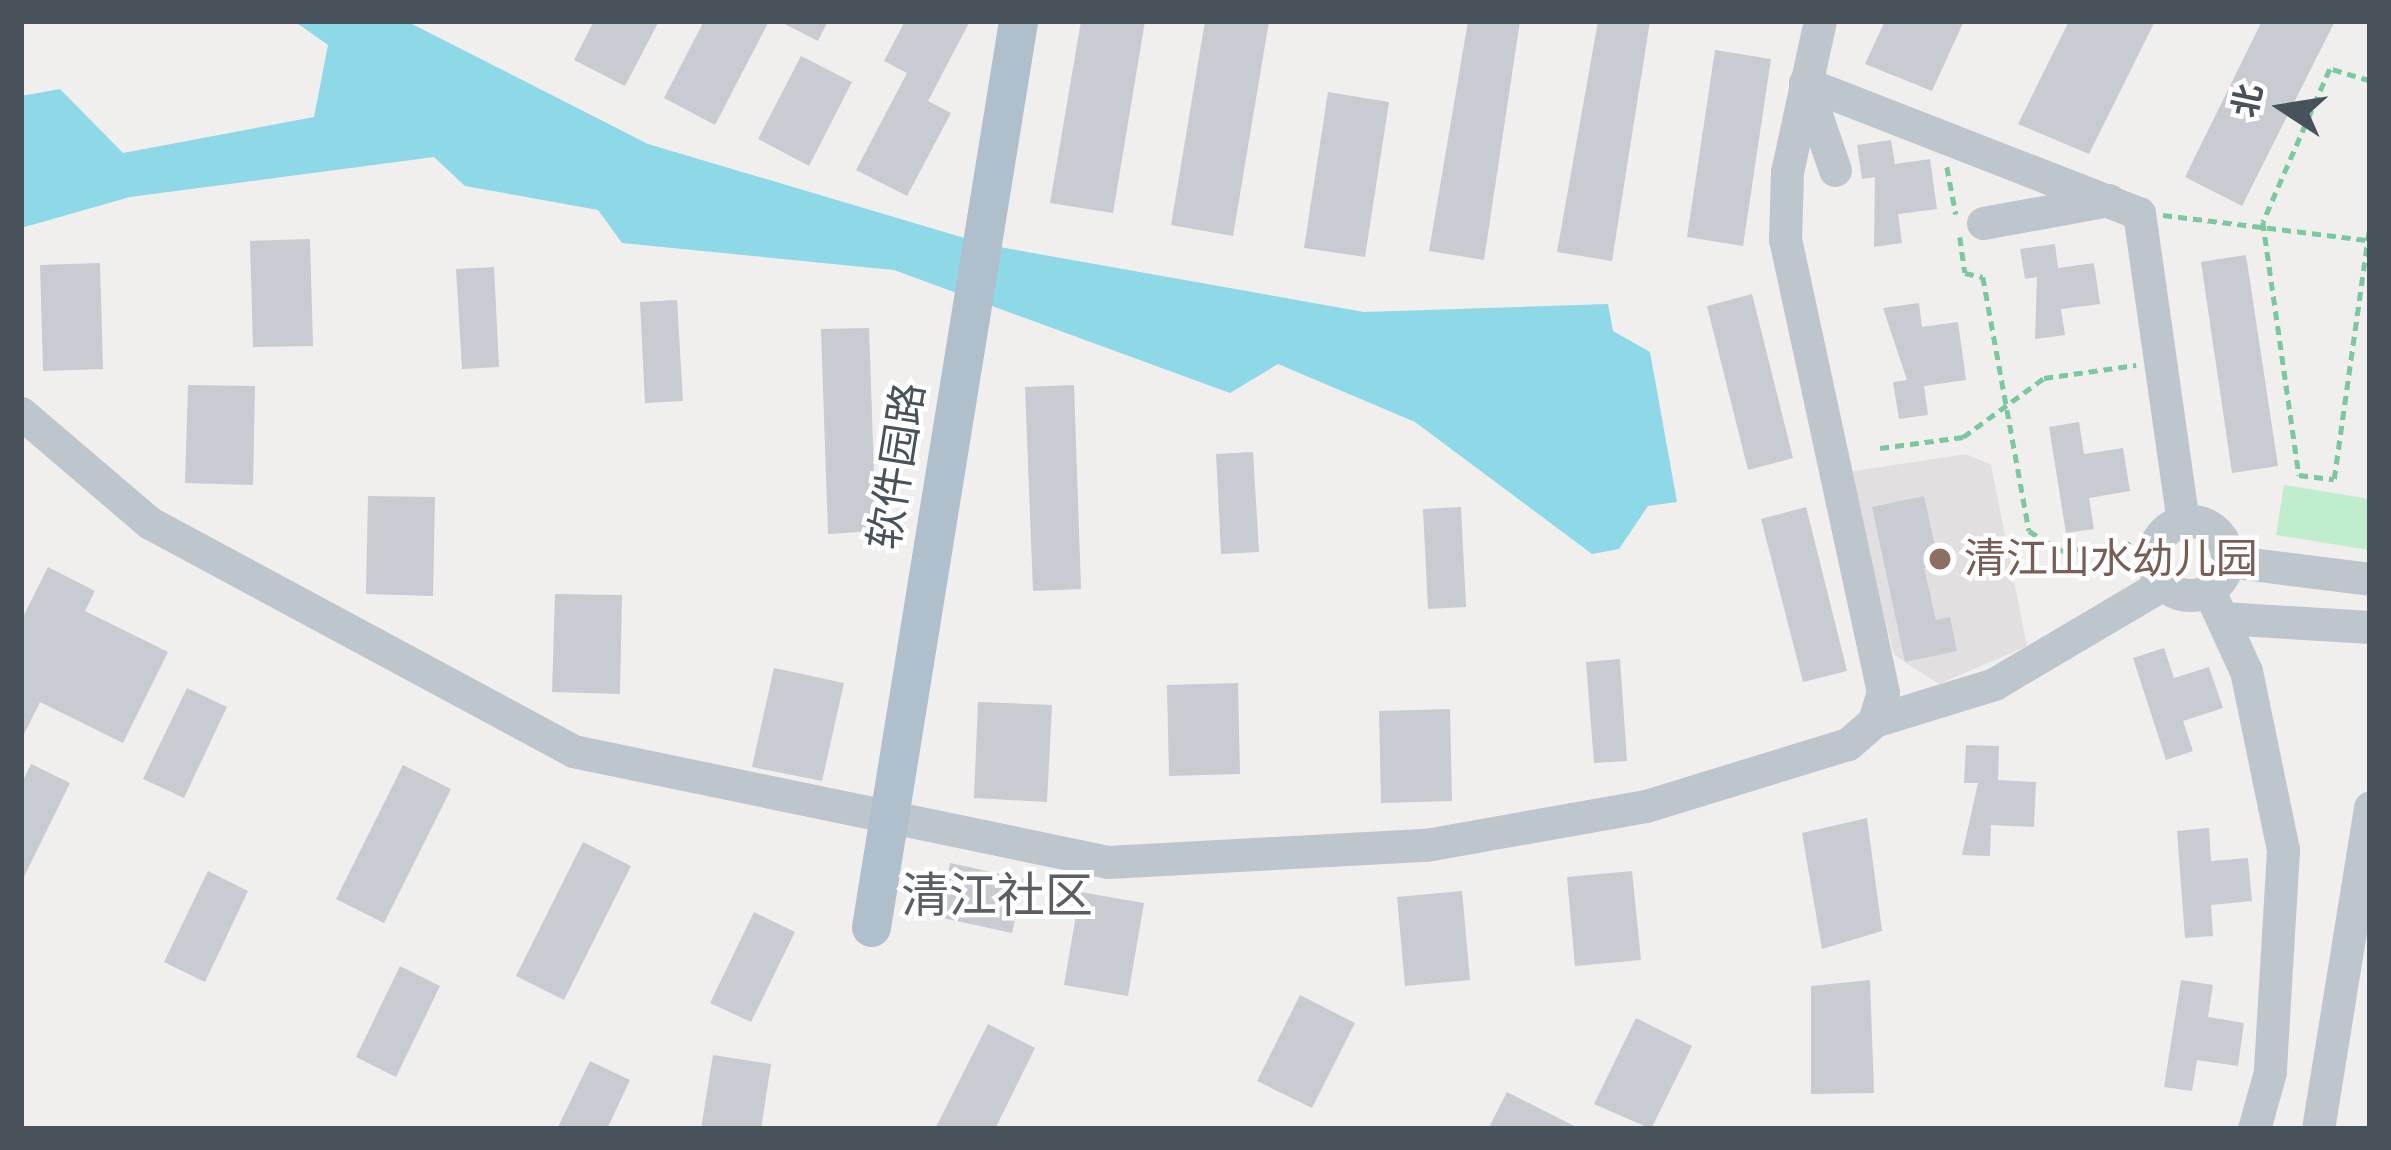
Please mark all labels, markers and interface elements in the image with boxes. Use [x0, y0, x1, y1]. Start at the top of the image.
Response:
north arrow [2223, 48, 2343, 168]
text: 北 [2225, 80, 2270, 121]
street label: 软件园路 [859, 379, 935, 553]
place label: 清江山水幼儿园 [1964, 534, 2258, 584]
marker: 清江山水幼儿园 [1927, 546, 1953, 572]
district label: 清江社区 [901, 867, 1093, 925]

